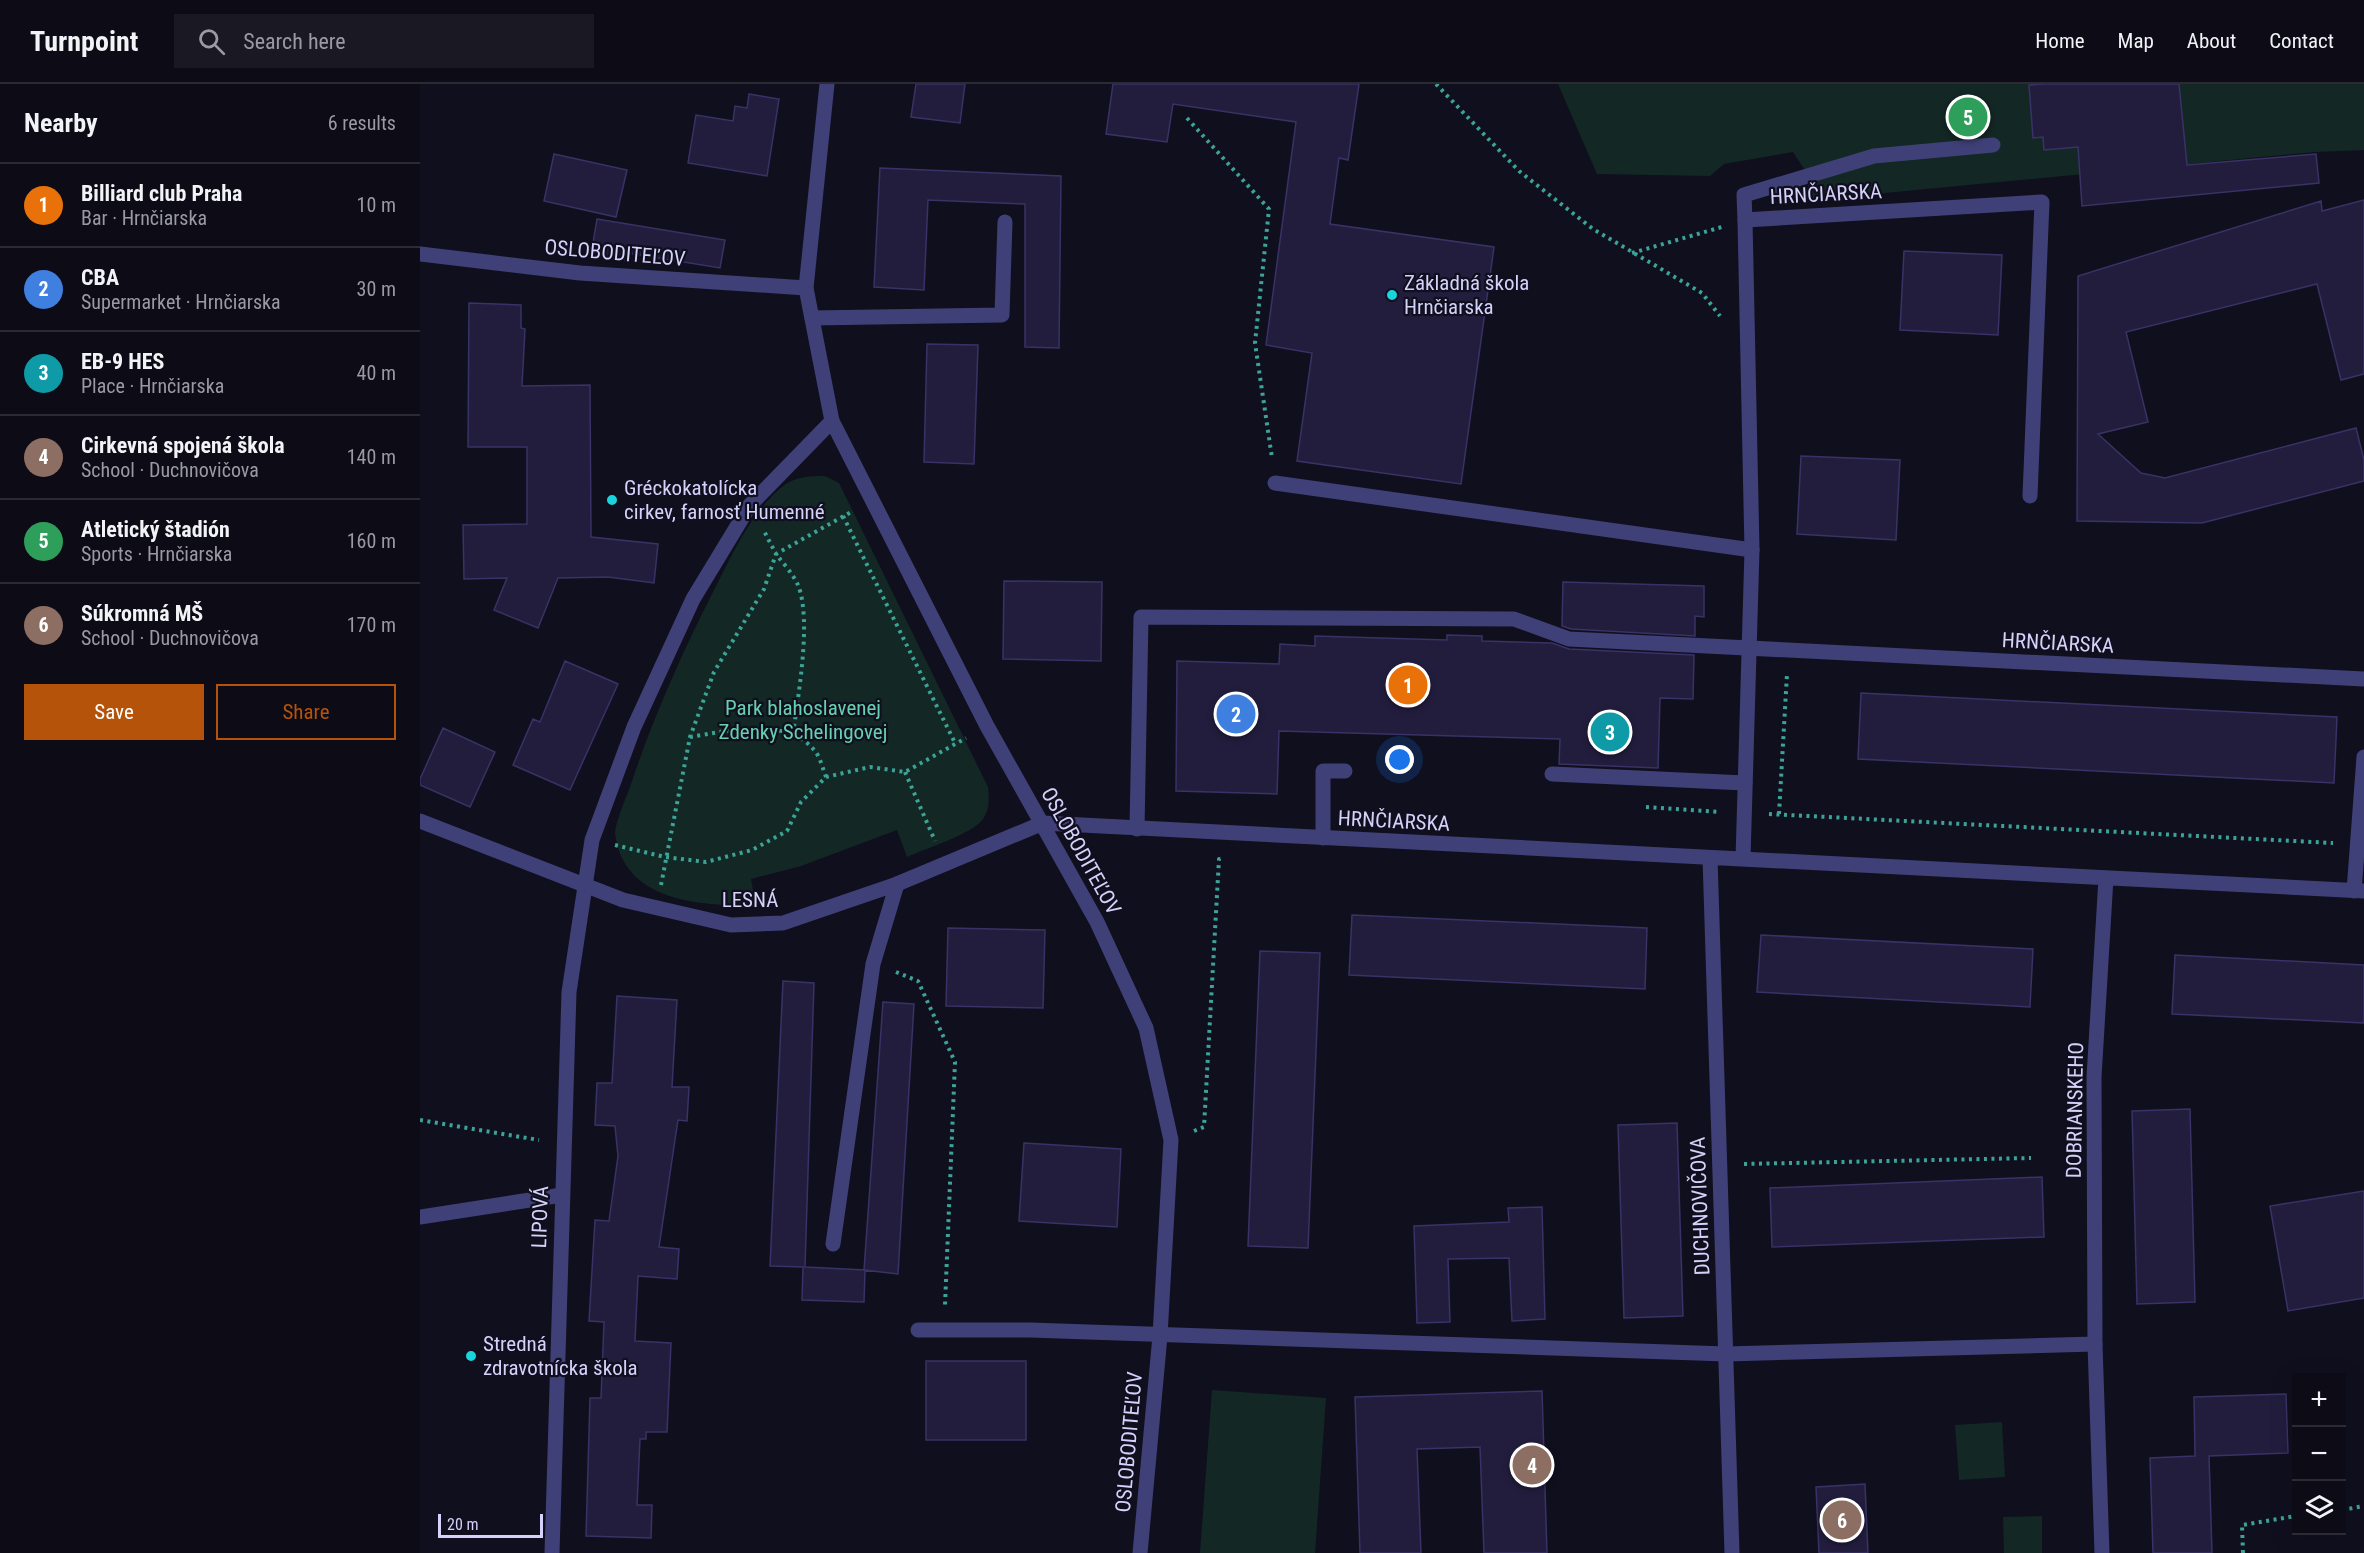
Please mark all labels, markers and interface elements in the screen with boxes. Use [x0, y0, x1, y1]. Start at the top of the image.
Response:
search box [174, 14, 594, 68]
text: Turnpoint [30, 25, 138, 58]
icon: search [195, 25, 228, 58]
text: Search here [243, 29, 346, 54]
text: Home [2035, 29, 2085, 53]
text: Map [2118, 29, 2154, 53]
text: About [2187, 29, 2236, 53]
text: Contact [2269, 29, 2334, 53]
pin: 5 [1948, 94, 1988, 140]
text: Nearby [24, 108, 98, 138]
text: 6 results [328, 111, 396, 135]
street label: HRNČIARSKA [1769, 179, 1883, 209]
text: Billiard club Praha [81, 181, 242, 206]
text: 1 [38, 193, 49, 217]
text: 10 m [357, 193, 396, 217]
text: Bar · Hrnčiarska [81, 206, 207, 230]
street label: OSLOBODITEĽOV [544, 235, 687, 271]
text: CBA [81, 265, 119, 290]
place label: Základná škola Hrnčiarska [1404, 271, 1529, 319]
text: 2 [38, 277, 49, 301]
text: 30 m [357, 277, 396, 301]
marker: Základná škola Hrnčiarska [1385, 288, 1399, 302]
text: Supermarket · Hrnčiarska [81, 290, 281, 314]
text: EB-9 HES [81, 349, 164, 374]
text: 3 [38, 361, 49, 385]
text: 40 m [357, 361, 396, 385]
text: Place · Hrnčiarska [81, 374, 224, 398]
text: Cirkevná spojená škola [81, 433, 285, 458]
text: 4 [38, 445, 49, 469]
text: 140 m [347, 445, 396, 469]
text: School · Duchnovičova [81, 458, 259, 482]
place label: Gréckokatolícka cirkev, farnosť Humenné [624, 476, 825, 524]
marker: Gréckokatolícka cirkev, farnosť Humenné [605, 493, 619, 507]
text: Atletický štadión [81, 517, 230, 542]
text: 5 [38, 529, 49, 553]
text: 160 m [347, 529, 396, 553]
text: Sports · Hrnčiarska [81, 542, 232, 566]
text: Súkromná MŠ [81, 601, 203, 626]
text: 6 [38, 613, 49, 637]
text: 170 m [347, 613, 396, 637]
text: School · Duchnovičova [81, 626, 259, 650]
street label: HRNČIARSKA [2001, 628, 2115, 658]
pin: 1 [1388, 662, 1428, 708]
button: Save [24, 684, 204, 740]
button: Share [216, 684, 396, 740]
pin: 2 [1216, 692, 1256, 736]
park label: Park blahoslavenej Zdenky Schelingovej [719, 696, 887, 744]
pin: 3 [1590, 710, 1630, 754]
your location [1385, 745, 1414, 774]
street label: OSLOBODITEĽOV [1036, 783, 1126, 919]
street label: HRNČIARSKA [1337, 806, 1451, 836]
street label: LESNÁ [722, 888, 778, 912]
street label: DOBRIANSKEHO [2062, 1042, 2088, 1178]
street label: DUCHNOVIČOVA [1686, 1136, 1714, 1276]
street label: LIPOVÁ [527, 1185, 553, 1249]
place label: Stredná zdravotnícka škola [483, 1332, 638, 1380]
marker: Stredná zdravotnícka škola [464, 1349, 478, 1363]
street label: OSLOBODITEĽOV [1111, 1370, 1147, 1513]
map controls [2292, 1373, 2346, 1535]
button: + [2292, 1373, 2346, 1427]
button: − [2292, 1427, 2346, 1481]
pin: 4 [1512, 1442, 1552, 1488]
button: layers [2292, 1481, 2346, 1535]
pin: 6 [1822, 1498, 1862, 1542]
scale bar [438, 1511, 543, 1538]
text: 20 m [447, 1515, 479, 1534]

